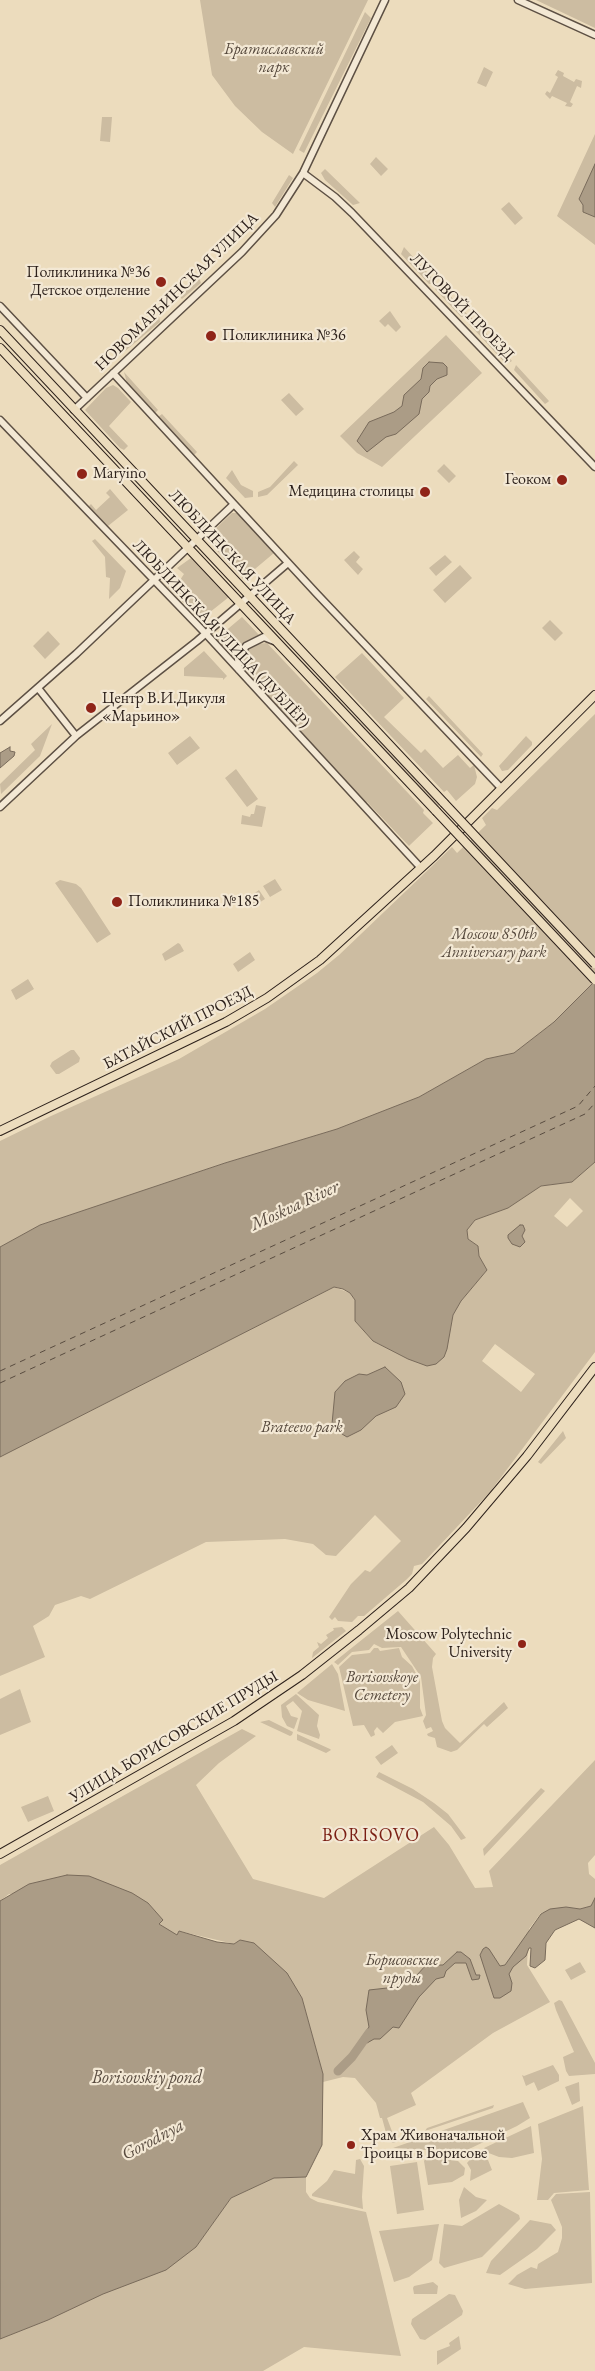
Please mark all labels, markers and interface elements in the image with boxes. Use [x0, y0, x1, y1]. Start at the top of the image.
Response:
park label: Братиславский парк [224, 40, 324, 78]
street label: НОВОМАРЬИНСКАЯ УЛИЦА [91, 209, 263, 375]
street label: ЛУГОВОЙ ПРОЕЗД [406, 249, 518, 365]
place label: Поликлиника №36 Детское отделение [26, 263, 150, 301]
marker: Поликлиника №36 Детское отделение [154, 275, 168, 289]
place label: Поликлиника №36 [222, 326, 346, 346]
marker: Поликлиника №36 [204, 329, 218, 343]
place label: Maryino [93, 464, 146, 484]
marker: Maryino [75, 467, 89, 481]
place label: Геоком [505, 470, 551, 490]
marker: Геоком [555, 473, 569, 487]
place label: Медицина столицы [289, 482, 414, 502]
street label: ЛЮБЛИНСКАЯ УЛИЦА [164, 485, 300, 629]
marker: Медицина столицы [418, 485, 432, 499]
street label: ЛЮБЛИНСКАЯ УЛИЦА (ДУБЛЁР) [128, 536, 314, 732]
place label: Центр В.И.Дикуля «Марьино» [102, 689, 226, 727]
marker: Центр В.И.Дикуля «Марьино» [84, 701, 98, 715]
place label: Поликлиника №185 [128, 892, 259, 912]
marker: Поликлиника №185 [110, 895, 124, 909]
park label: Moscow 850th Anniversary park [441, 925, 547, 963]
street label: БАТАЙСКИЙ ПРОЕЗД [100, 982, 256, 1074]
water label: Moskva River [247, 1176, 343, 1236]
park label: Brateevo park [261, 1418, 343, 1438]
place label: Moscow Polytechnic University [385, 1625, 512, 1663]
marker: Moscow Polytechnic University [516, 1638, 528, 1650]
street label: УЛИЦА БОРИСОВСКИЕ ПРУДЫ [66, 1667, 282, 1807]
park label: Borisovskoye Cemetery [346, 1668, 418, 1706]
district label: BORISOVO [321, 1825, 421, 1847]
park label: Борисовские пруды [365, 1951, 439, 1989]
water label: Borisovskiy pond [92, 2067, 202, 2089]
water label: Gorodnya [118, 2115, 188, 2165]
place label: Храм Живоначальной Троицы в Борисове [361, 2126, 505, 2164]
marker: Храм Живоначальной Троицы в Борисове [345, 2139, 357, 2151]

